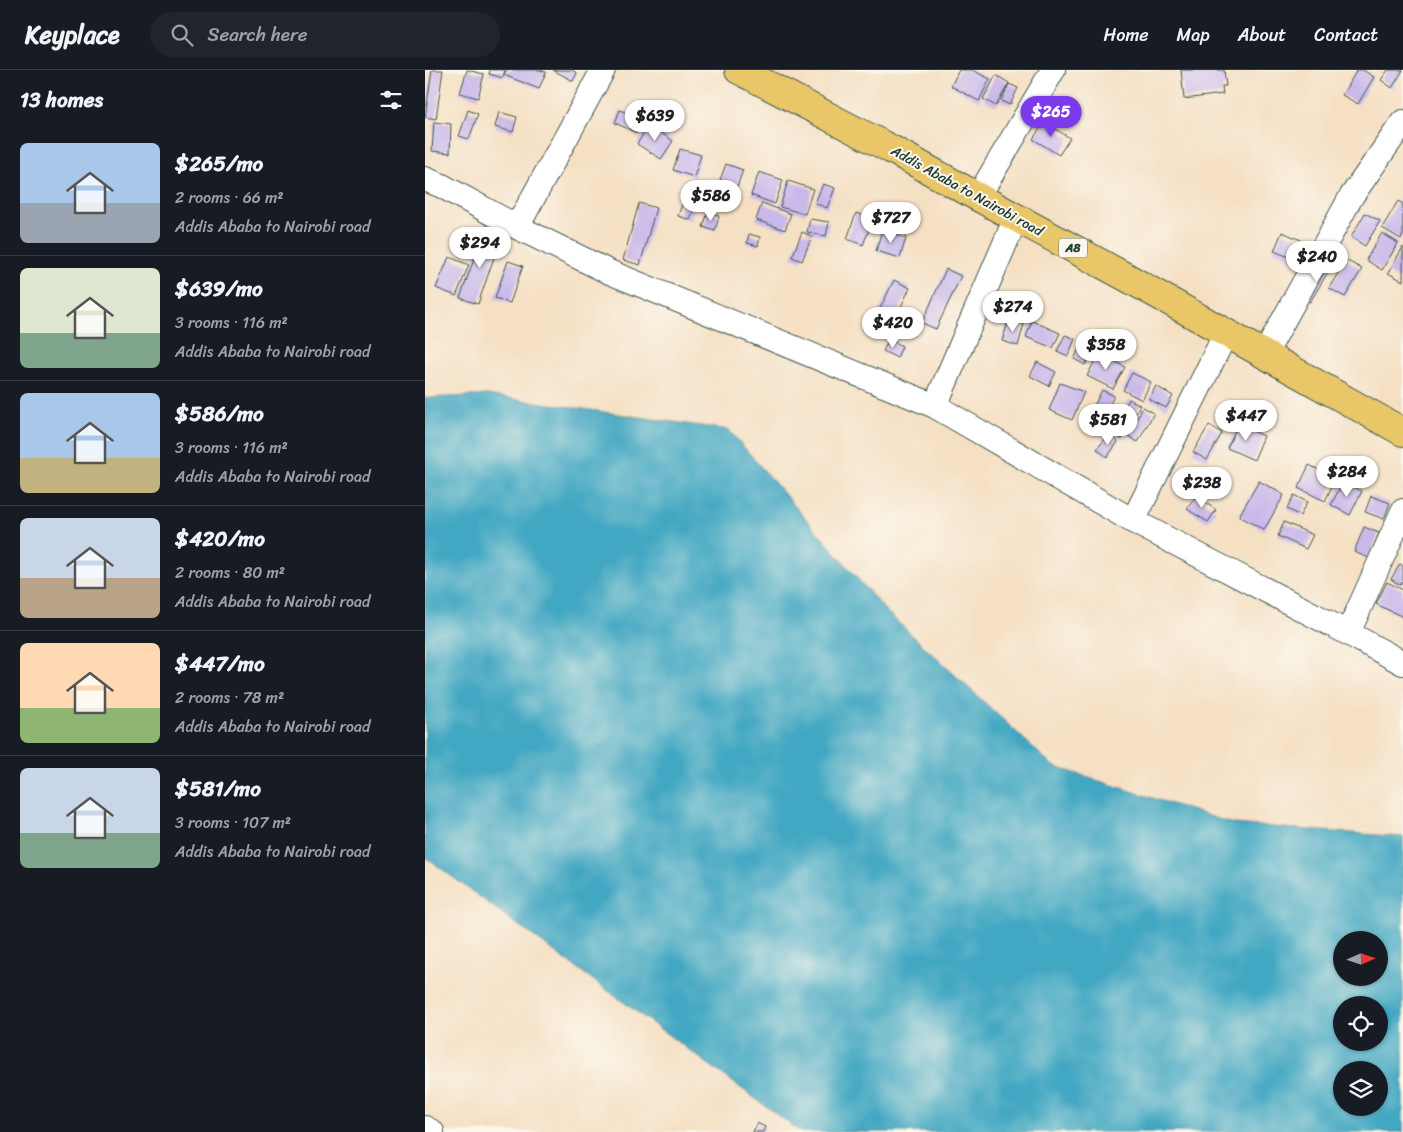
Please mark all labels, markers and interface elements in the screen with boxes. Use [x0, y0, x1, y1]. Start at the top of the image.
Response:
search box [150, 12, 500, 57]
text: Keyplace [25, 14, 120, 56]
text: Search here [208, 18, 308, 51]
text: Home [1104, 19, 1149, 51]
text: Map [1177, 19, 1210, 51]
text: About [1238, 19, 1286, 51]
text: Contact [1314, 19, 1378, 51]
icon: search [168, 21, 196, 49]
text: 13 homes [20, 81, 103, 119]
icon: filters [377, 86, 405, 114]
pin: $265 [1021, 96, 1081, 138]
text: $265 [1032, 97, 1070, 126]
pin: $639 [625, 100, 685, 142]
text: $639 [636, 101, 674, 130]
street label: Addis Ababa to Nairobi road [885, 138, 1049, 244]
text: $265/mo [175, 145, 263, 183]
icon: home [60, 163, 120, 223]
pin: $586 [681, 180, 741, 222]
text: $586 [691, 181, 731, 210]
text: 2 rooms · 66 m² [175, 183, 284, 212]
pin: $727 [861, 202, 921, 244]
text: $727 [872, 203, 910, 232]
text: Addis Ababa to Nairobi road [175, 212, 370, 241]
pin: $294 [450, 226, 510, 269]
text: $294 [460, 228, 500, 257]
road number: A8 [1059, 238, 1087, 258]
pin: $240 [1287, 240, 1347, 283]
text: $240 [1297, 242, 1337, 271]
text: $639/mo [175, 270, 263, 308]
icon: home [60, 288, 120, 348]
pin: $274 [983, 290, 1043, 333]
text: $274 [993, 292, 1033, 321]
pin: $420 [863, 306, 923, 349]
text: 3 rooms · 116 m² [175, 308, 288, 337]
text: $420 [873, 308, 913, 337]
pin: $358 [1076, 328, 1136, 371]
text: $358 [1087, 330, 1125, 359]
text: Addis Ababa to Nairobi road [175, 337, 370, 366]
text: $586/mo [175, 395, 264, 433]
pin: $447 [1216, 400, 1276, 442]
text: $447 [1226, 401, 1266, 430]
pin: $581 [1078, 404, 1138, 446]
text: $581 [1089, 405, 1127, 434]
icon: home [60, 413, 120, 473]
text: 3 rooms · 116 m² [175, 433, 288, 462]
pin: $284 [1317, 456, 1377, 498]
text: $284 [1327, 457, 1367, 486]
text: Addis Ababa to Nairobi road [175, 462, 370, 491]
pin: $238 [1172, 466, 1232, 509]
text: $238 [1183, 468, 1221, 497]
text: $420/mo [175, 520, 265, 558]
icon: home [60, 538, 120, 598]
text: 2 rooms · 80 m² [175, 558, 285, 587]
text: Addis Ababa to Nairobi road [175, 587, 370, 616]
text: $447/mo [175, 645, 265, 683]
icon: home [60, 663, 120, 723]
text: 2 rooms · 78 m² [175, 683, 284, 712]
text: Addis Ababa to Nairobi road [175, 712, 370, 741]
text: $581/mo [175, 770, 261, 808]
icon: home [60, 788, 120, 848]
text: 3 rooms · 107 m² [175, 808, 291, 837]
text: Addis Ababa to Nairobi road [175, 837, 370, 866]
north arrow [1333, 931, 1387, 986]
map controls [1333, 931, 1388, 1116]
button: locate [1333, 996, 1388, 1051]
button: layers [1333, 1061, 1388, 1116]

